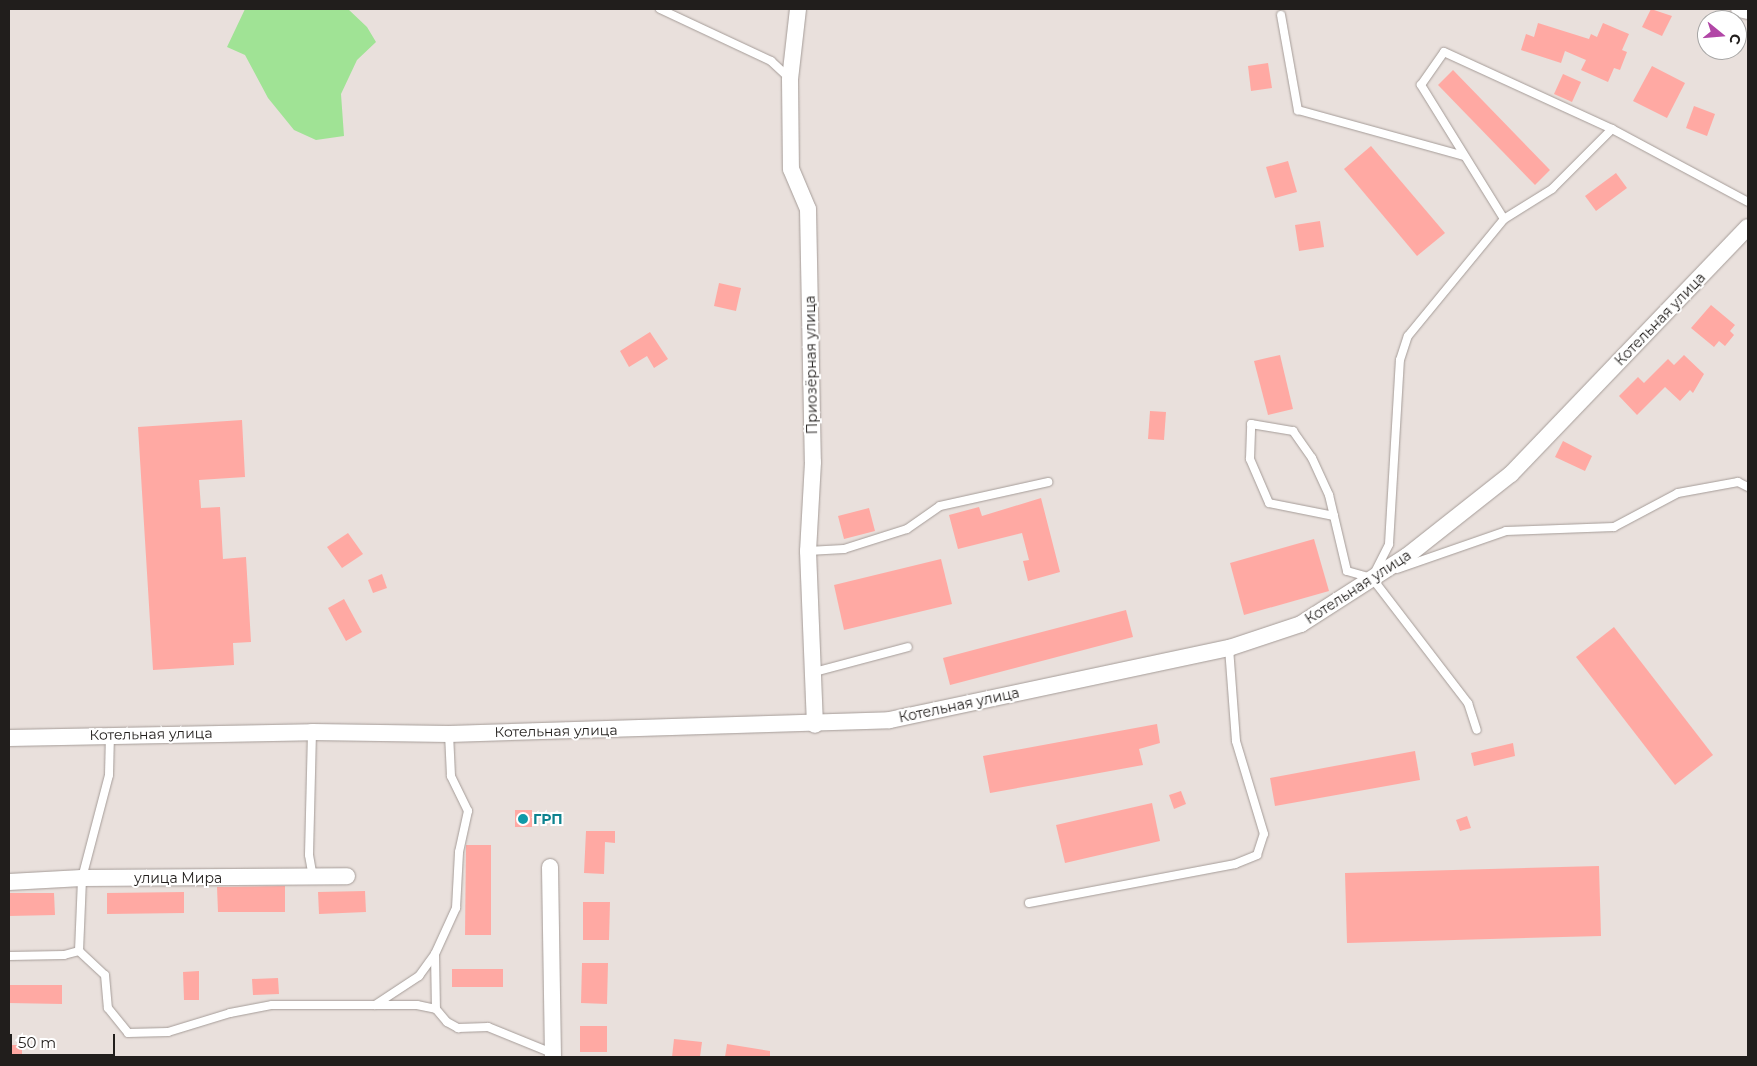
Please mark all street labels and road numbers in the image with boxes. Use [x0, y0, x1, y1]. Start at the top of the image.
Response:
street label: Котельная улица [1611, 269, 1709, 369]
street label: Приозёрная улица [801, 295, 821, 435]
street label: Котельная улица [1302, 546, 1414, 628]
street label: Котельная улица [897, 684, 1021, 726]
street label: Котельная улица [494, 722, 618, 740]
street label: Котельная улица [89, 725, 213, 743]
street label: улица Мира [134, 870, 222, 886]

